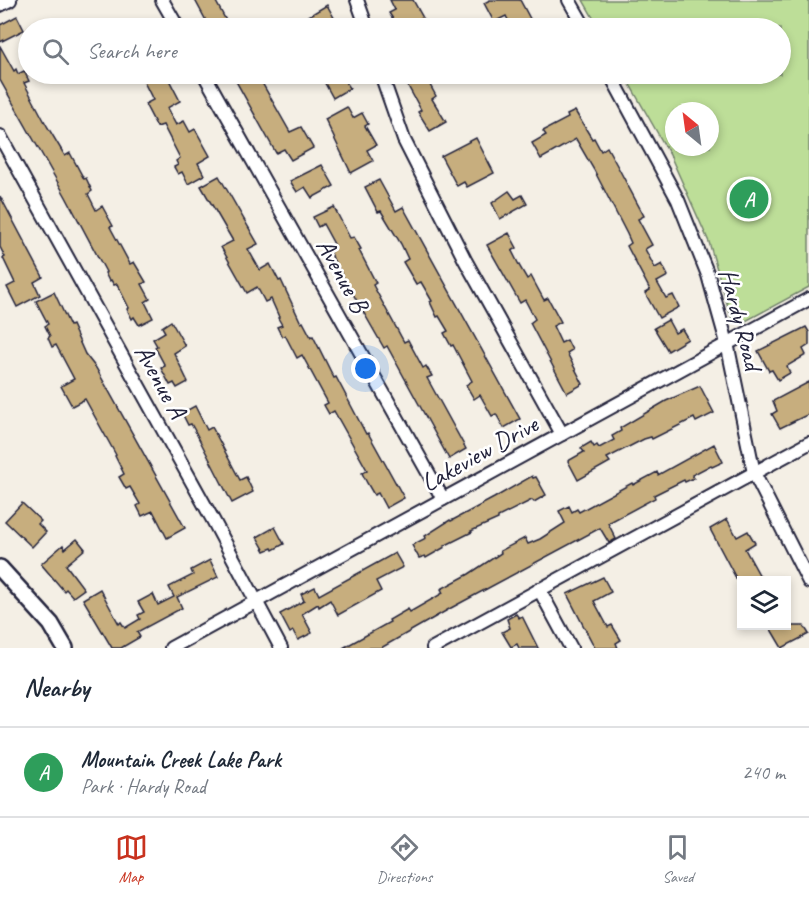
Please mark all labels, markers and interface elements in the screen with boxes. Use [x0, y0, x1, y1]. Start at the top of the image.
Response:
search box [18, 18, 791, 84]
icon: search [39, 35, 72, 68]
text: Search here [87, 37, 177, 65]
north arrow [665, 102, 719, 156]
pin: A [730, 176, 768, 222]
street label: Avenue B [309, 232, 377, 319]
street label: Hardy Road [711, 265, 771, 377]
street label: Avenue A [127, 339, 195, 426]
your location [351, 354, 380, 383]
street label: Lakeview Drive [415, 407, 545, 499]
map controls [737, 576, 791, 630]
button: layers [737, 576, 791, 630]
text: Nearby [24, 671, 89, 704]
text: Mountain Creek Lake Park [81, 746, 281, 774]
text: A [38, 760, 49, 785]
text: 240 m [742, 760, 785, 785]
text: Park · Hardy Road [81, 774, 206, 799]
tab: Map [115, 831, 148, 887]
tab: Directions [377, 831, 432, 887]
tab: Saved [661, 831, 694, 887]

